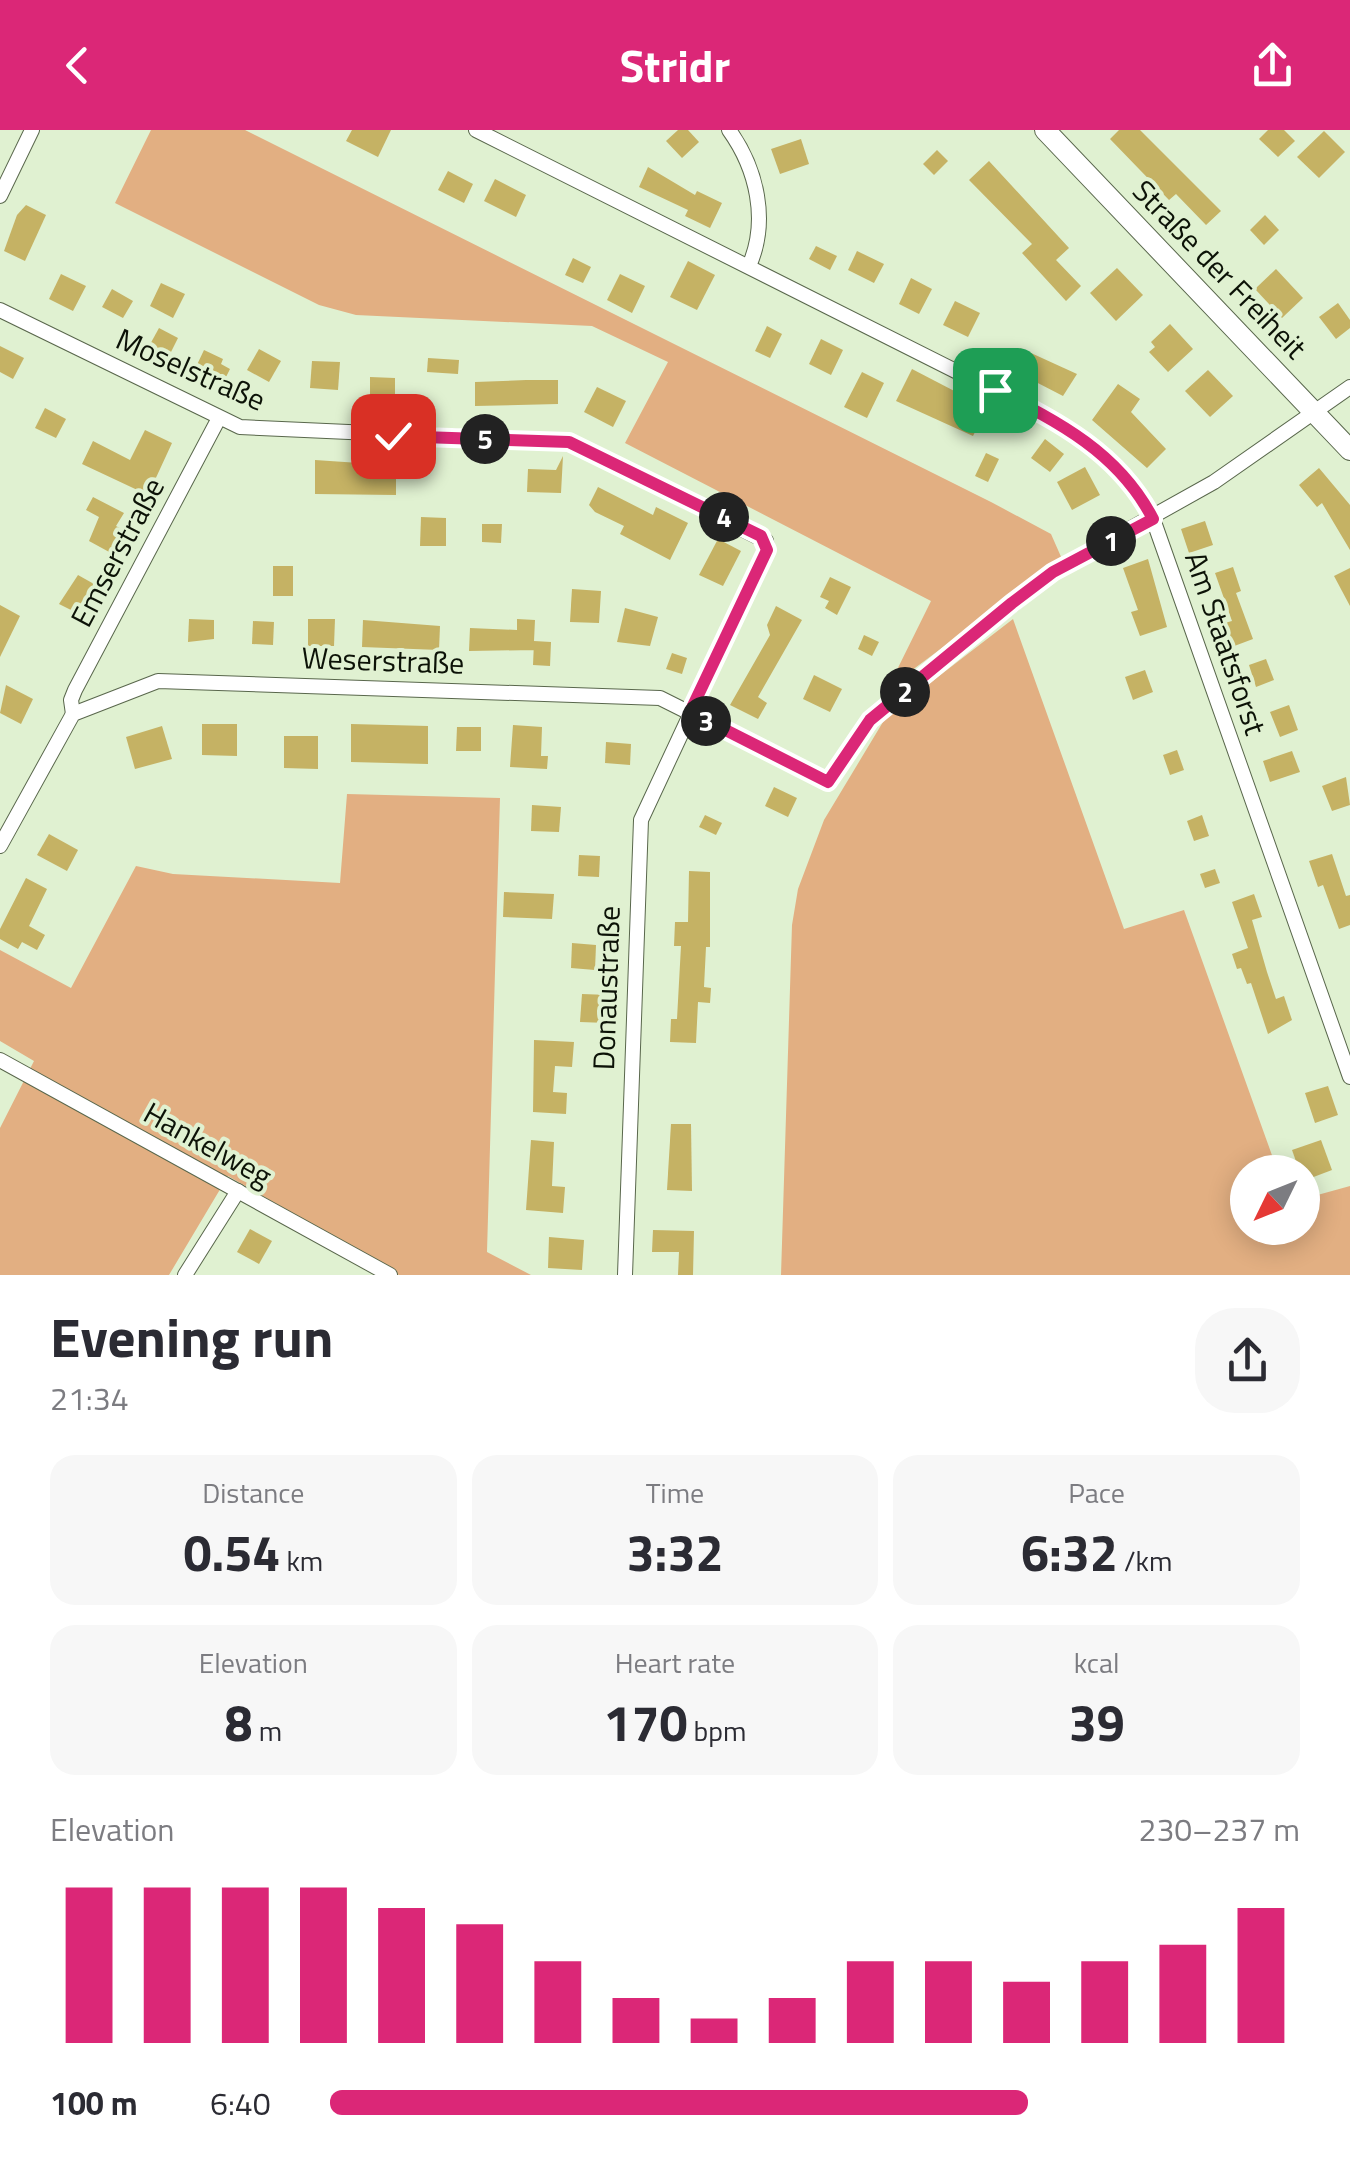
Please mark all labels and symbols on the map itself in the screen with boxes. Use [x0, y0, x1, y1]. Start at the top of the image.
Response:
street label: Straße der Freiheit [1122, 169, 1318, 370]
street label: Moselstraße [109, 316, 273, 422]
pin [953, 348, 1038, 433]
pin [351, 394, 436, 479]
pin: 5 [460, 414, 510, 464]
street label: Emserstraße [58, 469, 176, 635]
pin: 4 [699, 492, 749, 542]
pin: 1 [1086, 516, 1136, 566]
street label: Am Staatsforst [1173, 545, 1279, 741]
street label: Weserstraße [301, 634, 465, 686]
pin: 2 [880, 667, 930, 717]
pin: 3 [681, 696, 731, 746]
street label: Donaustraße [580, 905, 632, 1071]
street label: Hankelweg [135, 1090, 281, 1198]
north arrow [1230, 1155, 1320, 1245]

